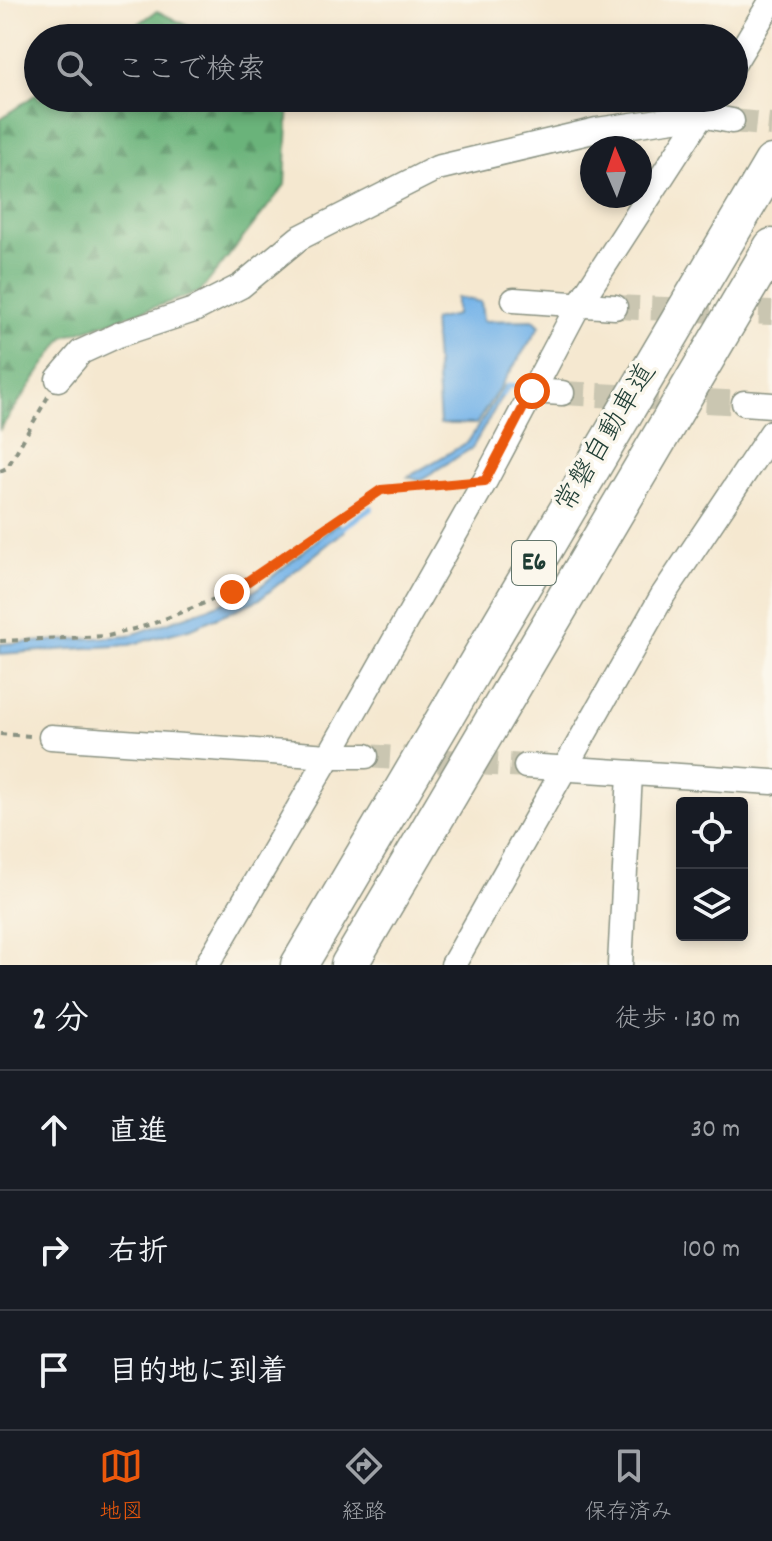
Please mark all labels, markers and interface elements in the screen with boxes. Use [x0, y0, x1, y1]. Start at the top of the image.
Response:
search box [24, 24, 748, 112]
icon: search [52, 46, 96, 90]
text: ここで検索 [116, 51, 266, 94]
north arrow [580, 136, 652, 208]
street label: 常磐自動車道 [548, 357, 668, 521]
route start [514, 373, 550, 409]
road number: E6 [512, 541, 556, 585]
route end [214, 574, 250, 610]
map controls [676, 797, 748, 941]
button: locate [676, 797, 748, 869]
button: layers [676, 869, 748, 941]
text: 2 分 [32, 997, 89, 1046]
text: 徒歩 · 130 m [615, 1002, 740, 1039]
icon: ahead [32, 1108, 76, 1152]
text: 30 m [690, 1112, 740, 1149]
text: 直進 [108, 1113, 168, 1156]
icon: right [32, 1228, 76, 1272]
text: 100 m [682, 1232, 740, 1269]
text: 右折 [108, 1233, 168, 1276]
icon: arrive [32, 1348, 76, 1392]
text: 目的地に到着 [108, 1353, 288, 1396]
tab: 地図 [99, 1444, 143, 1529]
tab: 経路 [342, 1444, 386, 1529]
tab: 保存済み [585, 1444, 673, 1529]

